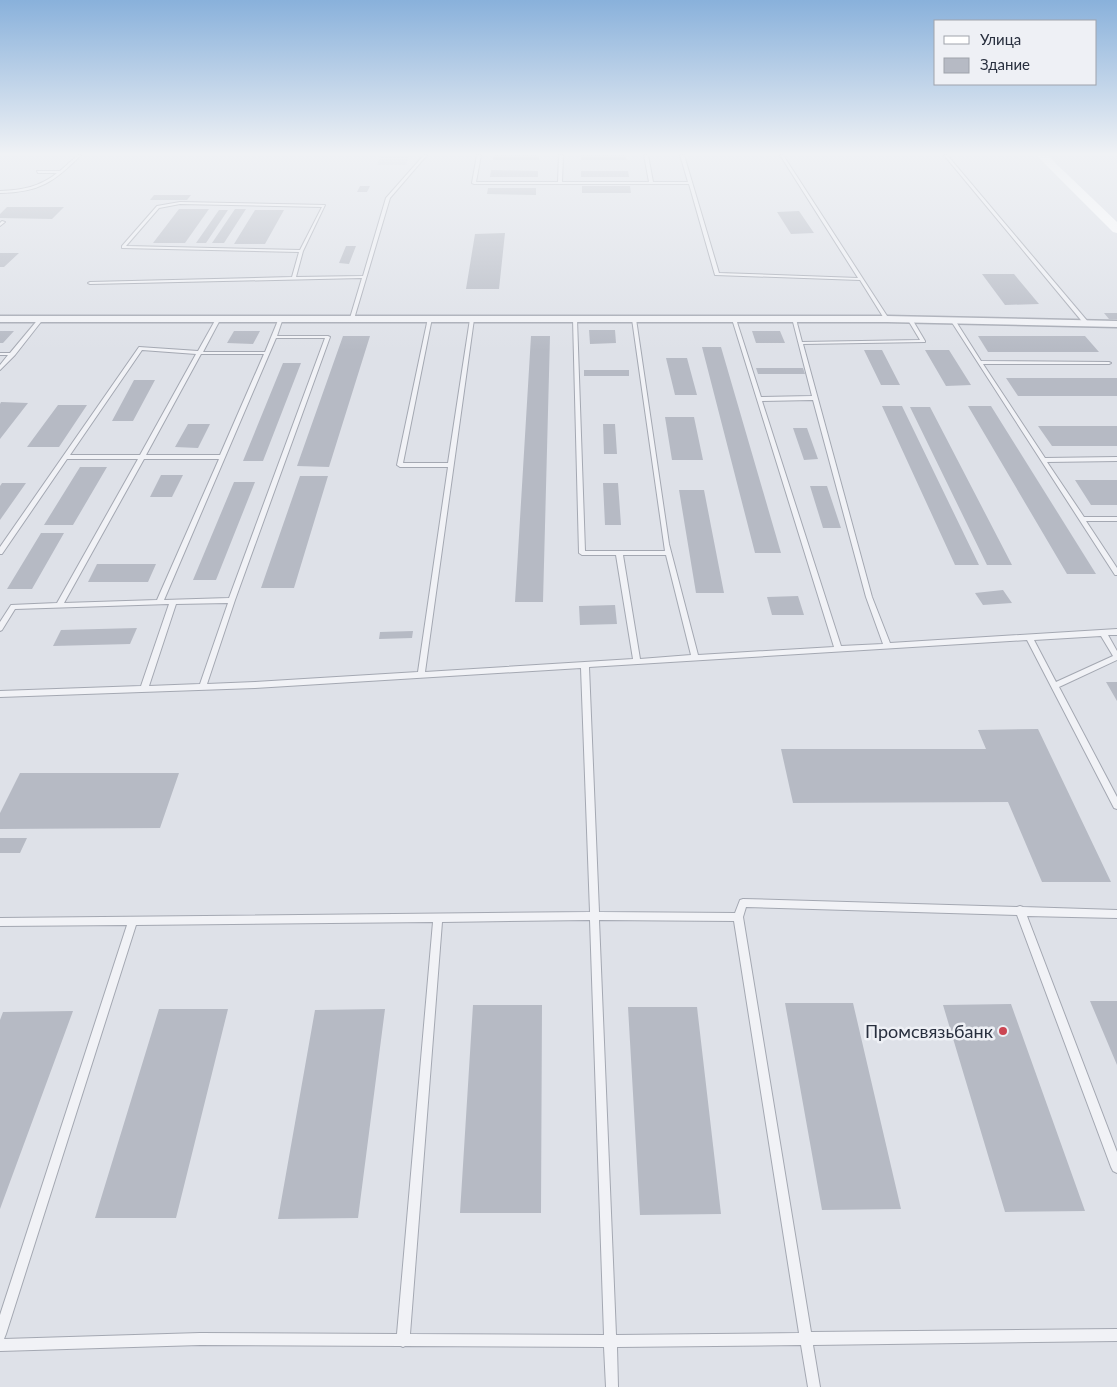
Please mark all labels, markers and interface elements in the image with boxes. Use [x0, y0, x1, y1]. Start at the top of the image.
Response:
legend [934, 20, 1097, 85]
text: Улица [980, 30, 1021, 48]
text: Здание [980, 55, 1030, 73]
place label: Промсвязьбанк [865, 1020, 994, 1042]
marker: Промсвязьбанк [997, 1025, 1009, 1037]

